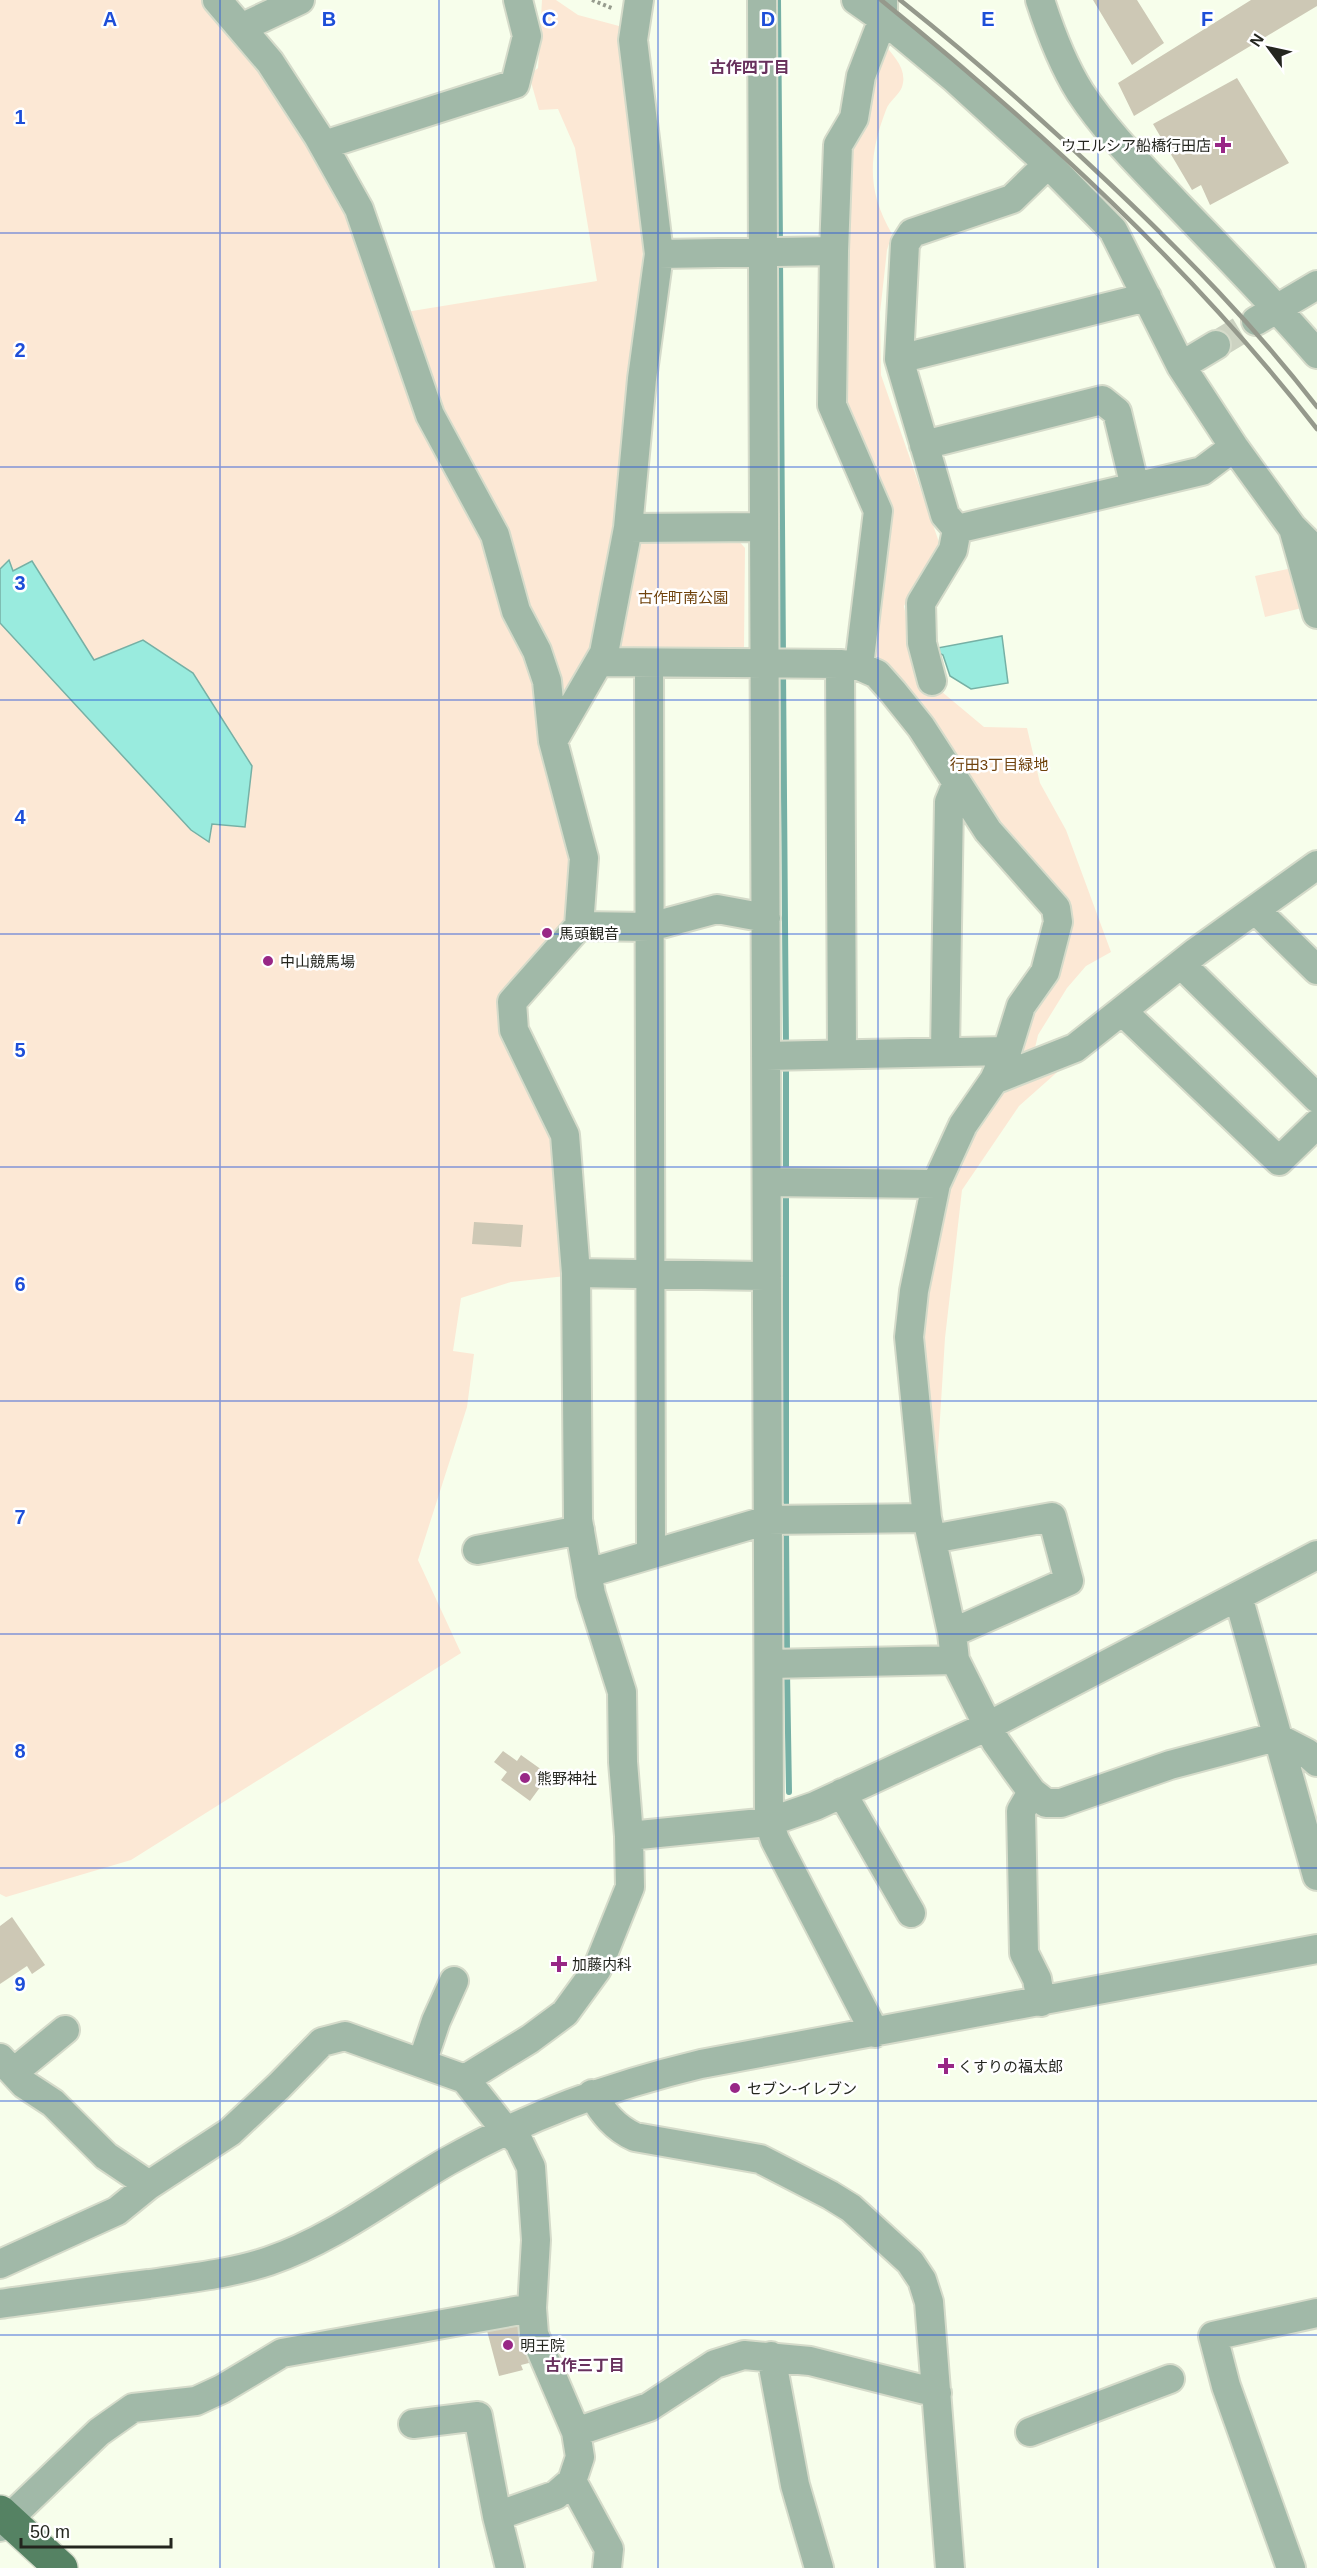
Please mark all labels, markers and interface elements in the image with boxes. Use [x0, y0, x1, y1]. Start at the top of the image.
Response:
text: A [103, 8, 117, 30]
text: B [322, 8, 336, 30]
text: C [542, 8, 556, 30]
text: D [761, 8, 775, 30]
text: E [981, 8, 995, 30]
text: F [1201, 8, 1213, 30]
north arrow [1239, 18, 1299, 78]
text: N [1247, 31, 1267, 50]
district label: 古作四丁目 [710, 59, 790, 76]
text: 1 [14, 106, 26, 128]
place label: ウエルシア船橋行田店 [1061, 137, 1211, 154]
marker: ウエルシア船橋行田店 [1216, 138, 1230, 152]
text: 2 [14, 339, 26, 361]
text: 3 [14, 572, 26, 594]
park label: 古作町南公園 [638, 589, 728, 606]
park label: 行田3丁目緑地 [950, 756, 1048, 773]
text: 4 [14, 806, 26, 828]
place label: 馬頭観音 [559, 925, 619, 942]
marker: 馬頭観音 [540, 926, 554, 940]
place label: 中山競馬場 [280, 953, 355, 970]
marker: 中山競馬場 [261, 954, 275, 968]
text: 5 [14, 1039, 26, 1061]
text: 6 [14, 1273, 26, 1295]
text: 7 [14, 1506, 26, 1528]
text: 8 [14, 1740, 26, 1762]
place label: 熊野神社 [537, 1770, 597, 1787]
marker: 熊野神社 [518, 1771, 532, 1785]
marker: 加藤内科 [550, 1955, 568, 1973]
place label: 加藤内科 [572, 1956, 632, 1973]
text: 9 [14, 1973, 26, 1995]
place label: くすりの福太郎 [958, 2058, 1063, 2075]
marker: くすりの福太郎 [939, 2059, 953, 2073]
place label: セブン-イレブン [747, 2080, 857, 2097]
marker: セブン-イレブン [728, 2081, 742, 2095]
place label: 明王院 [520, 2337, 565, 2354]
marker: 明王院 [501, 2338, 515, 2352]
district label: 古作三丁目 [545, 2357, 625, 2374]
scale bar [21, 2511, 171, 2549]
text: 50 m [30, 2522, 70, 2542]

